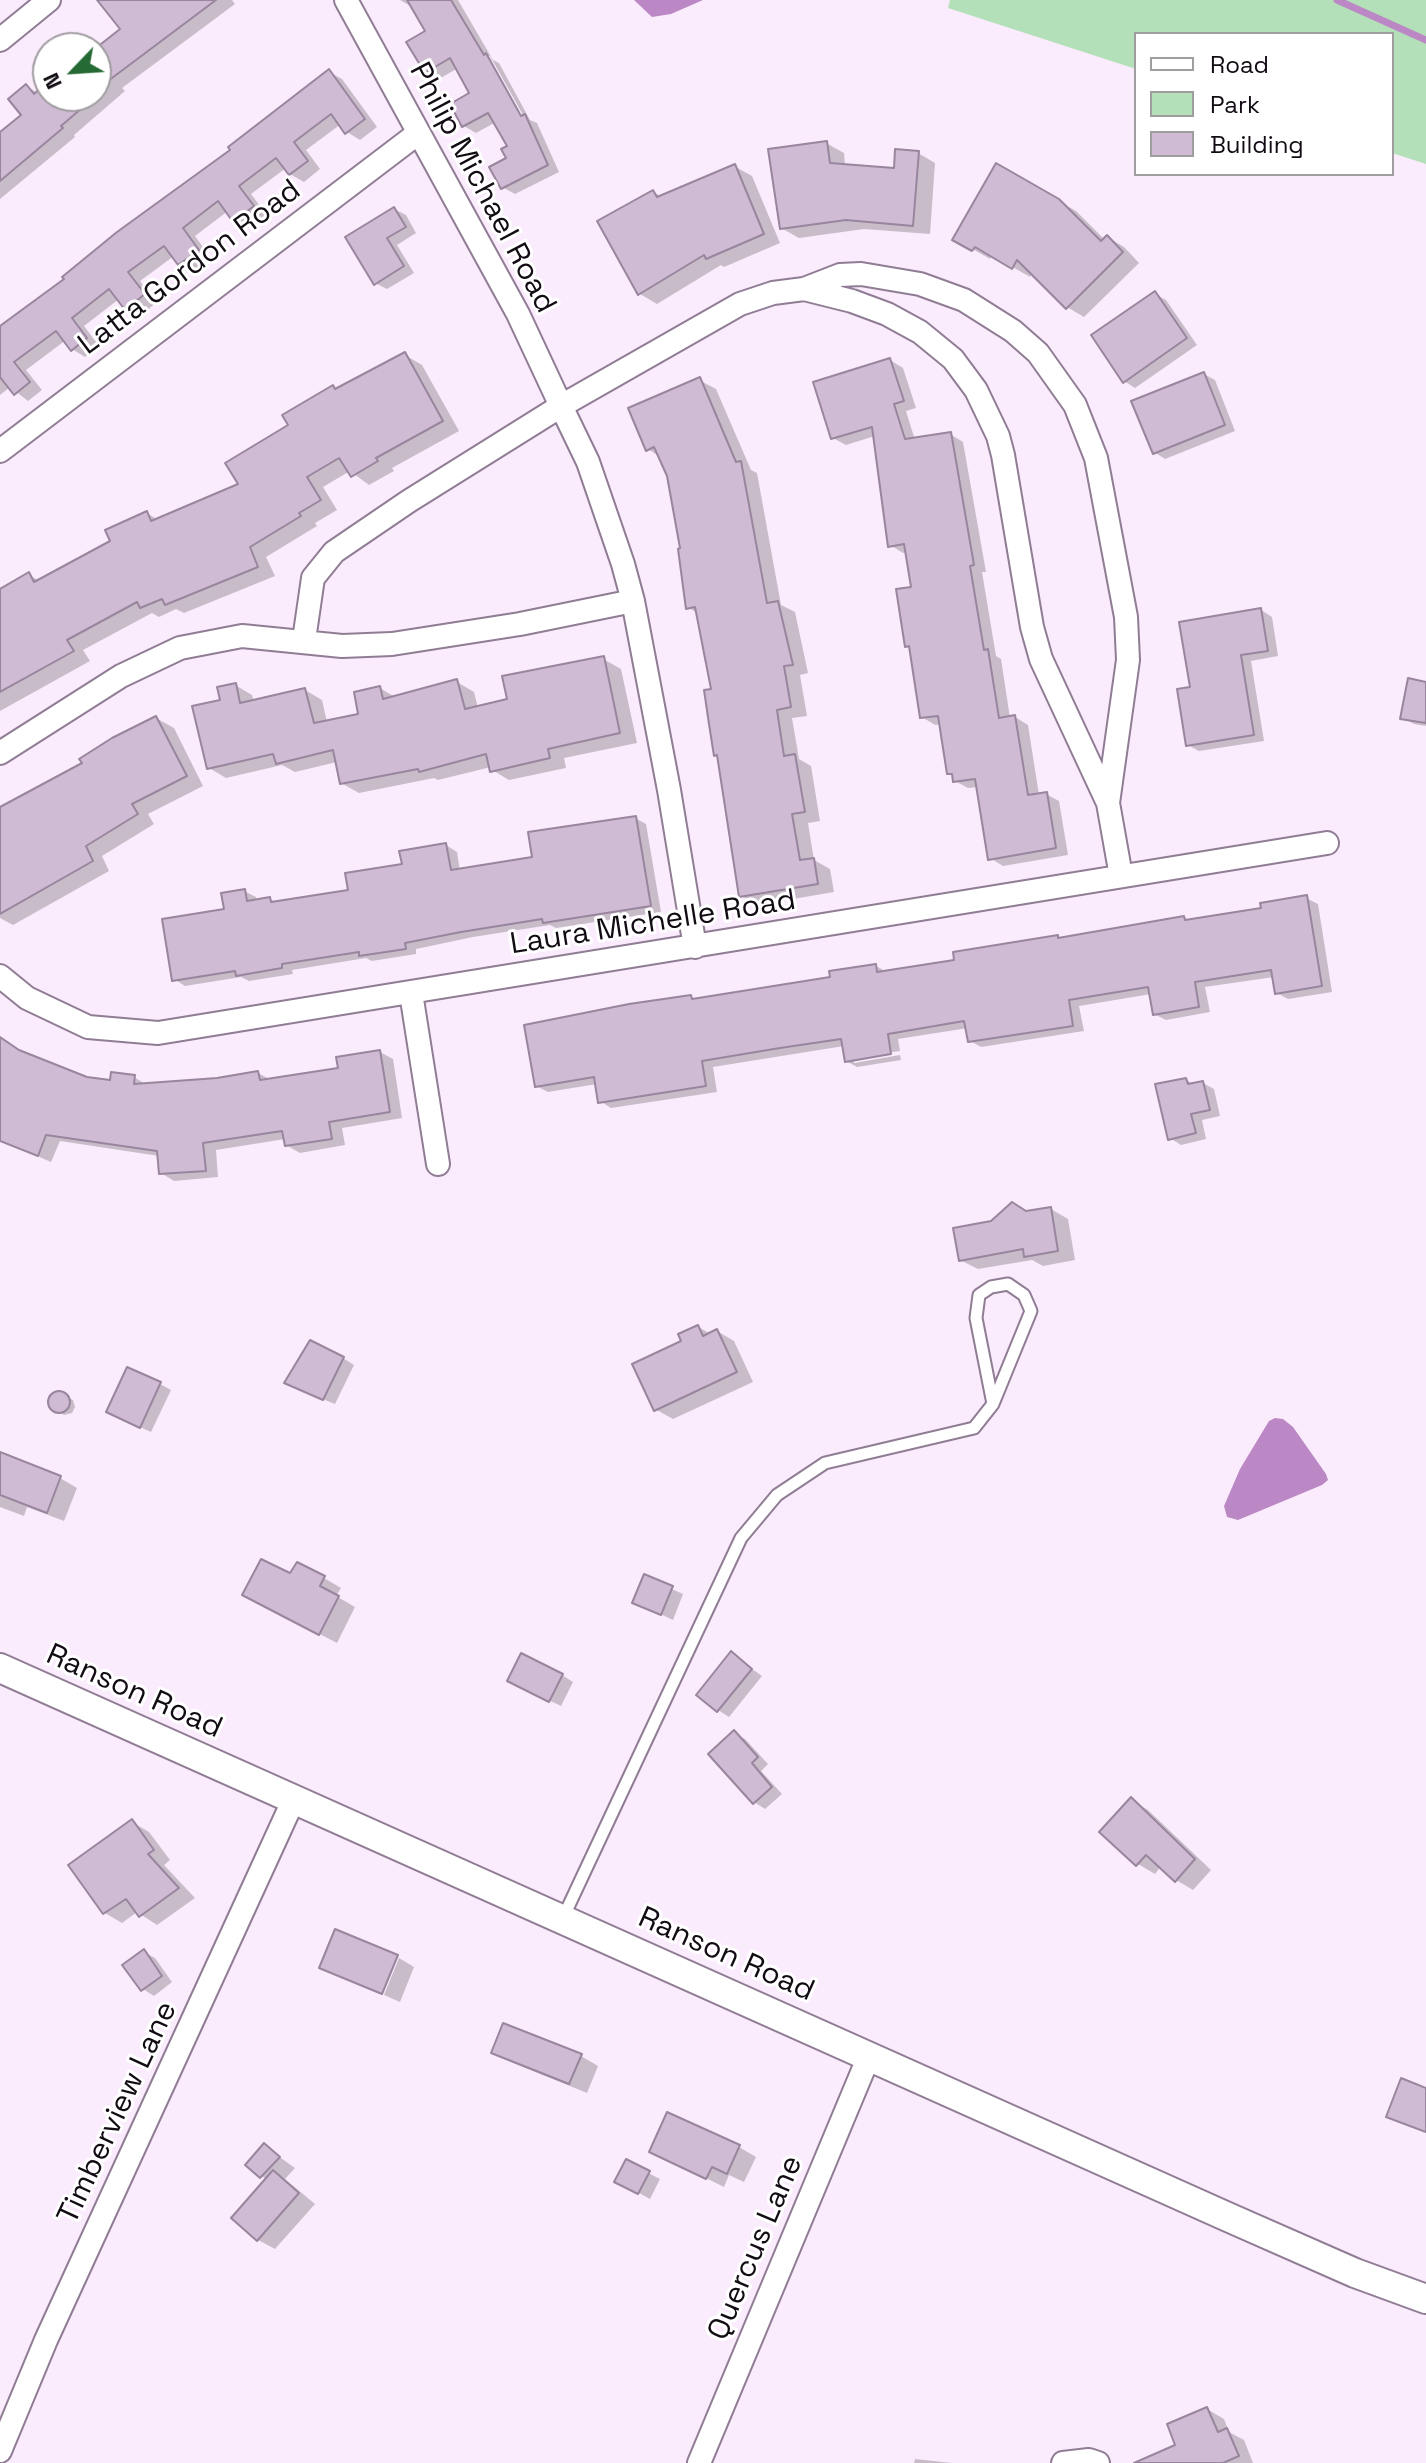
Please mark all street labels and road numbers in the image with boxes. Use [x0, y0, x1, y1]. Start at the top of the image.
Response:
street label: Philip Michael Road [401, 57, 563, 319]
street label: Latta Gordon Road [72, 173, 308, 363]
street label: Laura Michelle Road [508, 883, 798, 963]
street label: Ranson Road [41, 1637, 227, 1747]
street label: Ranson Road [633, 1900, 819, 2010]
street label: Timberview Lane [51, 1996, 185, 2230]
street label: Quercus Lane [701, 2150, 811, 2346]

